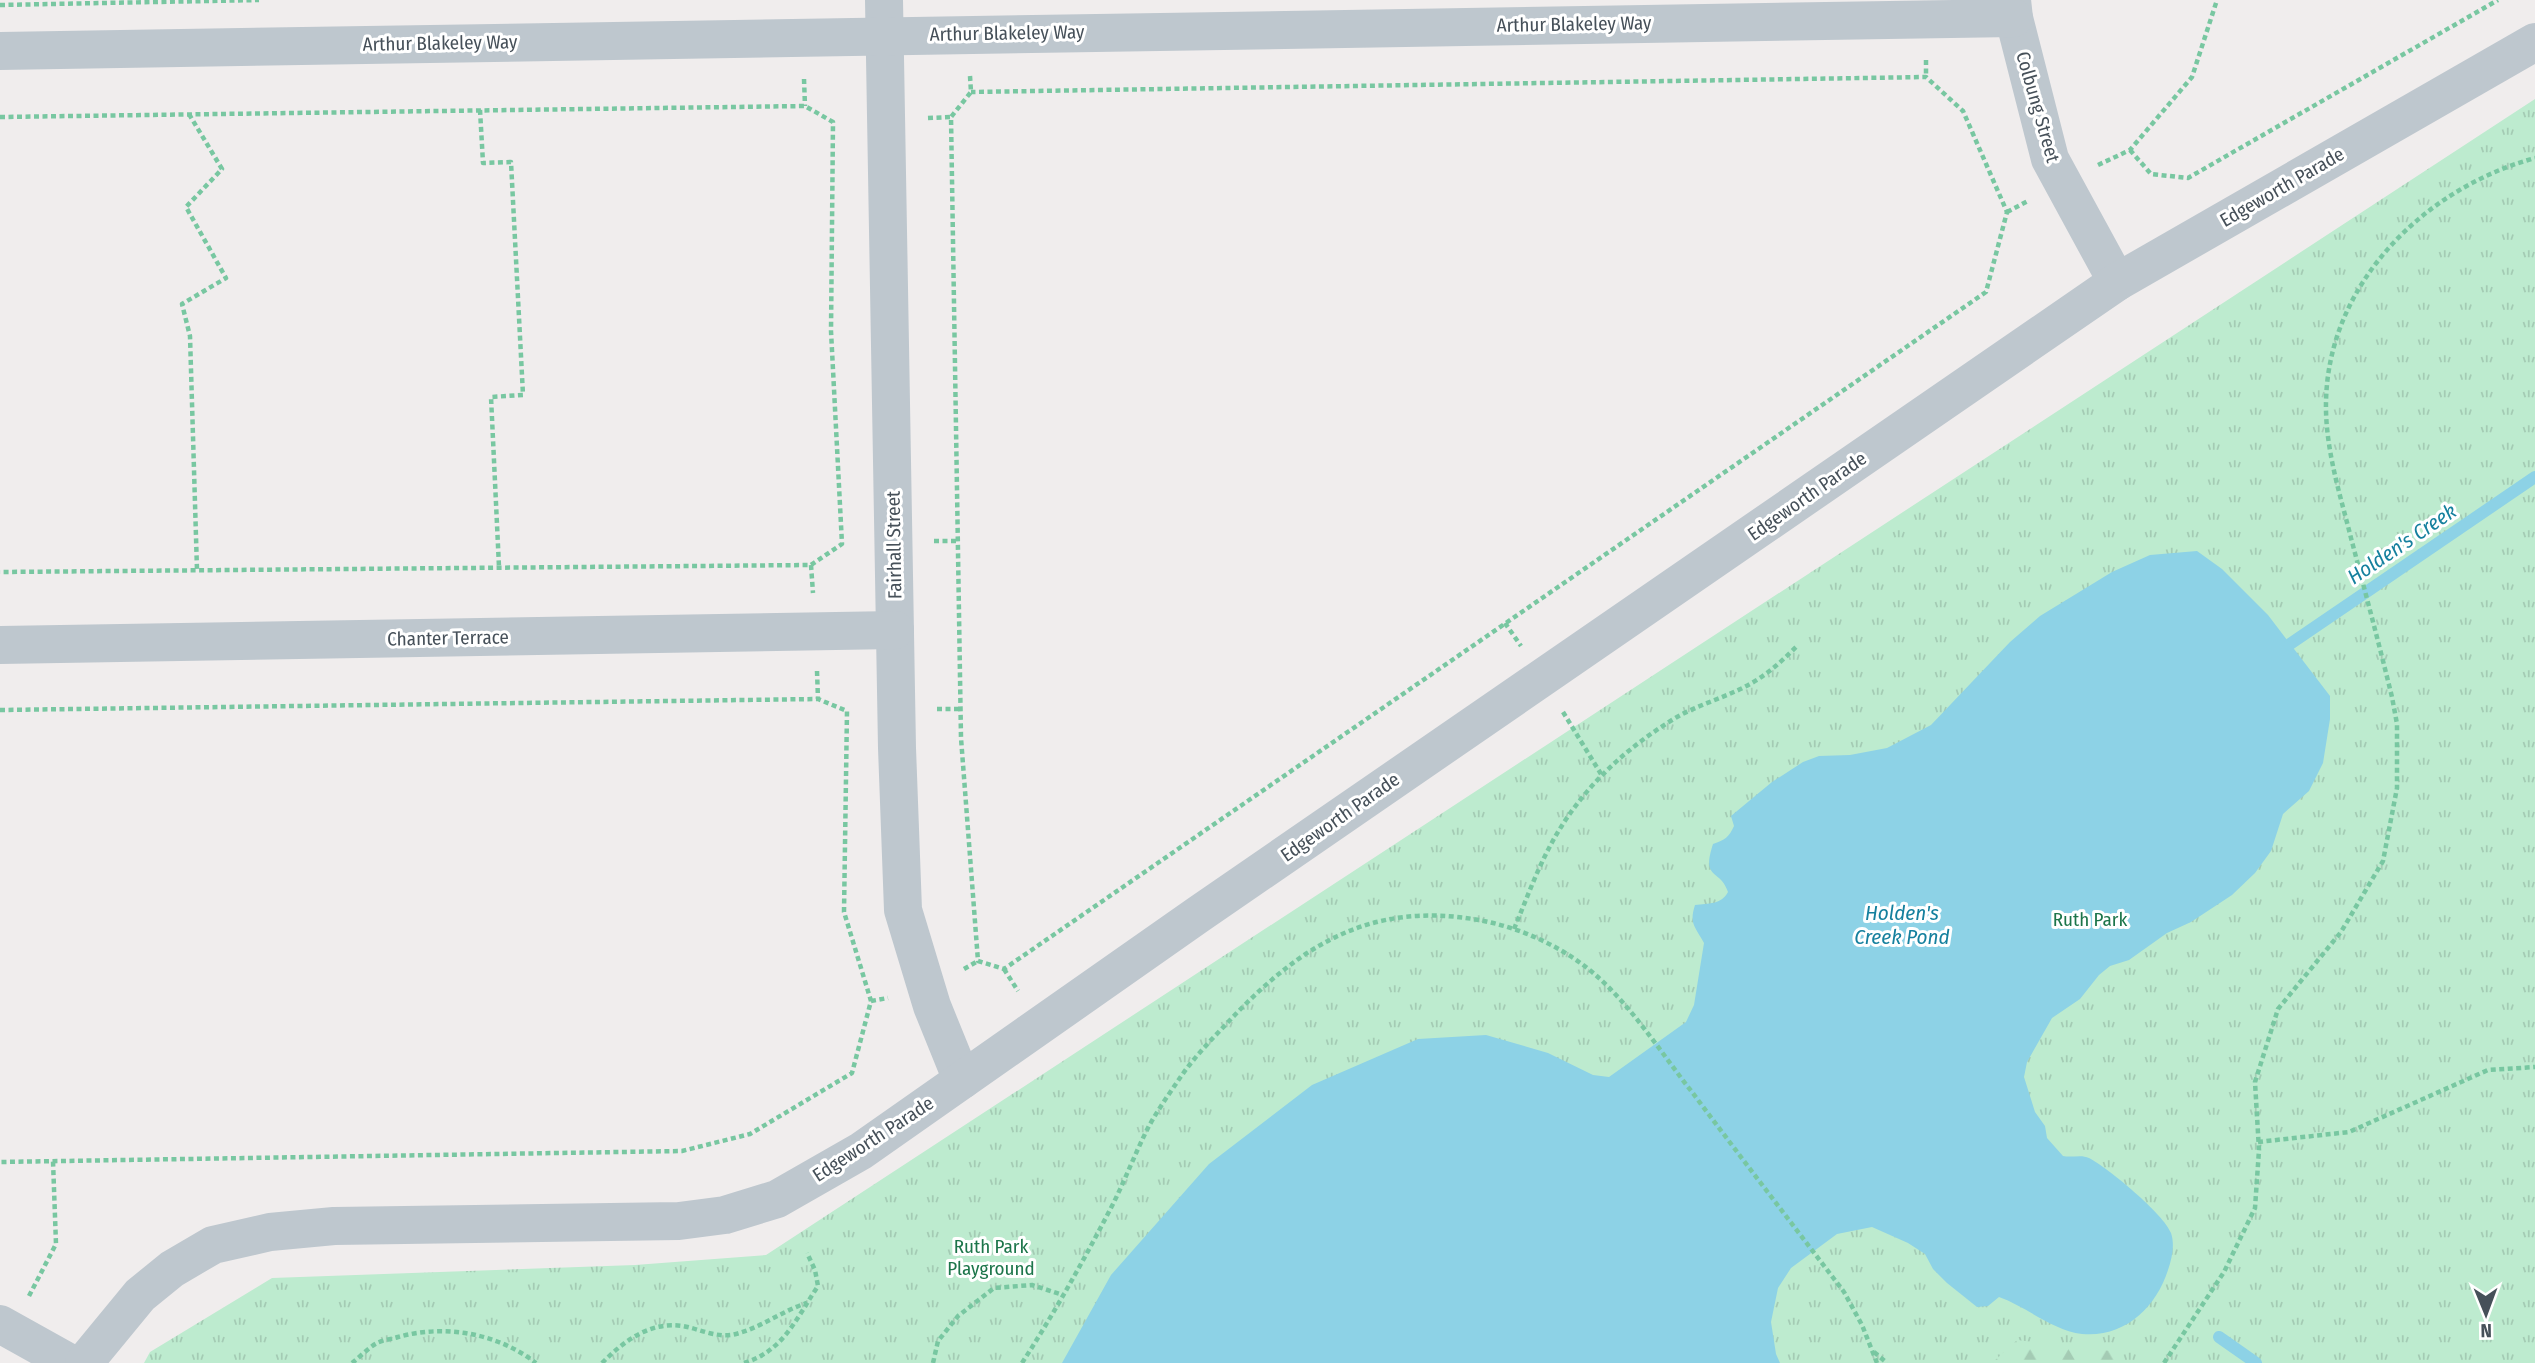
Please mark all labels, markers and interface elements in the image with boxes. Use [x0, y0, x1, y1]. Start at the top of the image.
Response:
street label: Arthur Blakeley Way [1496, 11, 1652, 37]
street label: Arthur Blakeley Way [929, 20, 1085, 46]
street label: Arthur Blakeley Way [362, 30, 518, 56]
street label: Colbung Street [2011, 49, 2065, 166]
street label: Edgeworth Parade [2216, 142, 2348, 232]
street label: Edgeworth Parade [1743, 447, 1871, 545]
street label: Fairhall Street [882, 490, 906, 599]
water label: Holden's Creek [2343, 498, 2461, 590]
street label: Chanter Terrace [387, 625, 509, 651]
street label: Edgeworth Parade [1276, 768, 1404, 866]
water label: Holden's Creek Pond [1854, 900, 1950, 950]
park label: Ruth Park [2053, 908, 2128, 931]
street label: Edgeworth Parade [808, 1091, 938, 1187]
park label: Ruth Park Playground [947, 1235, 1035, 1280]
north arrow [2451, 1279, 2521, 1349]
text: N [2480, 1319, 2492, 1342]

